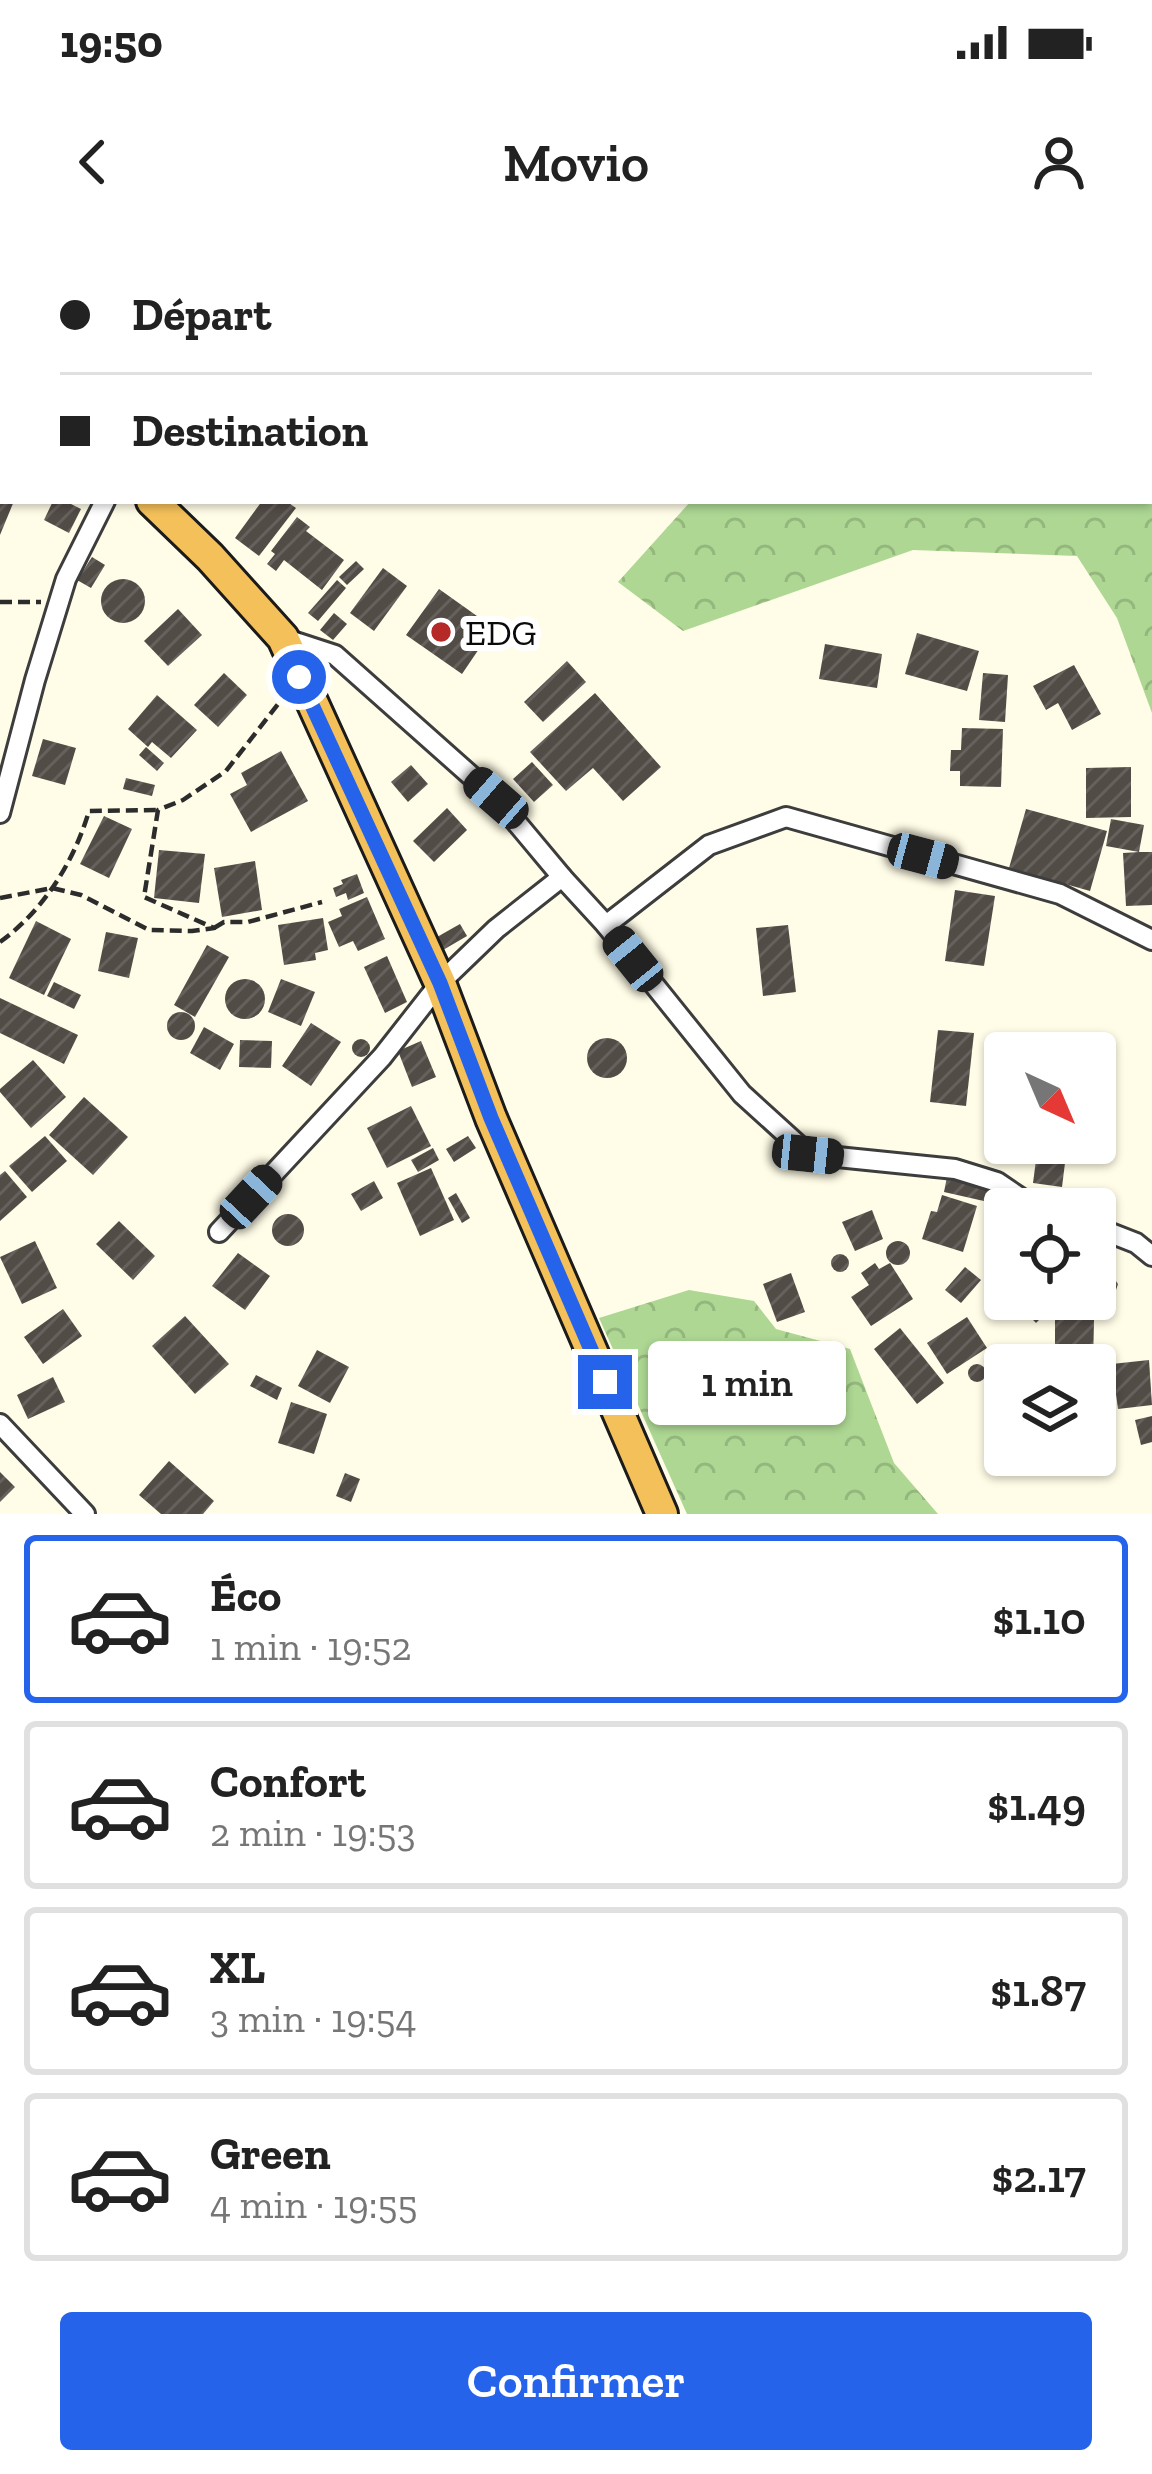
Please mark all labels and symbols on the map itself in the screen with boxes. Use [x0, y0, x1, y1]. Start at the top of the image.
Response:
place label: EDG [465, 611, 536, 654]
marker: EDG [428, 619, 454, 645]
route start [272, 650, 326, 704]
car [457, 761, 535, 835]
car [884, 829, 962, 883]
car [596, 920, 670, 998]
north arrow [984, 1032, 1116, 1164]
car [770, 1132, 846, 1176]
car [213, 1158, 289, 1236]
callout: 1 min [647, 1340, 845, 1424]
route end [578, 1355, 632, 1409]

